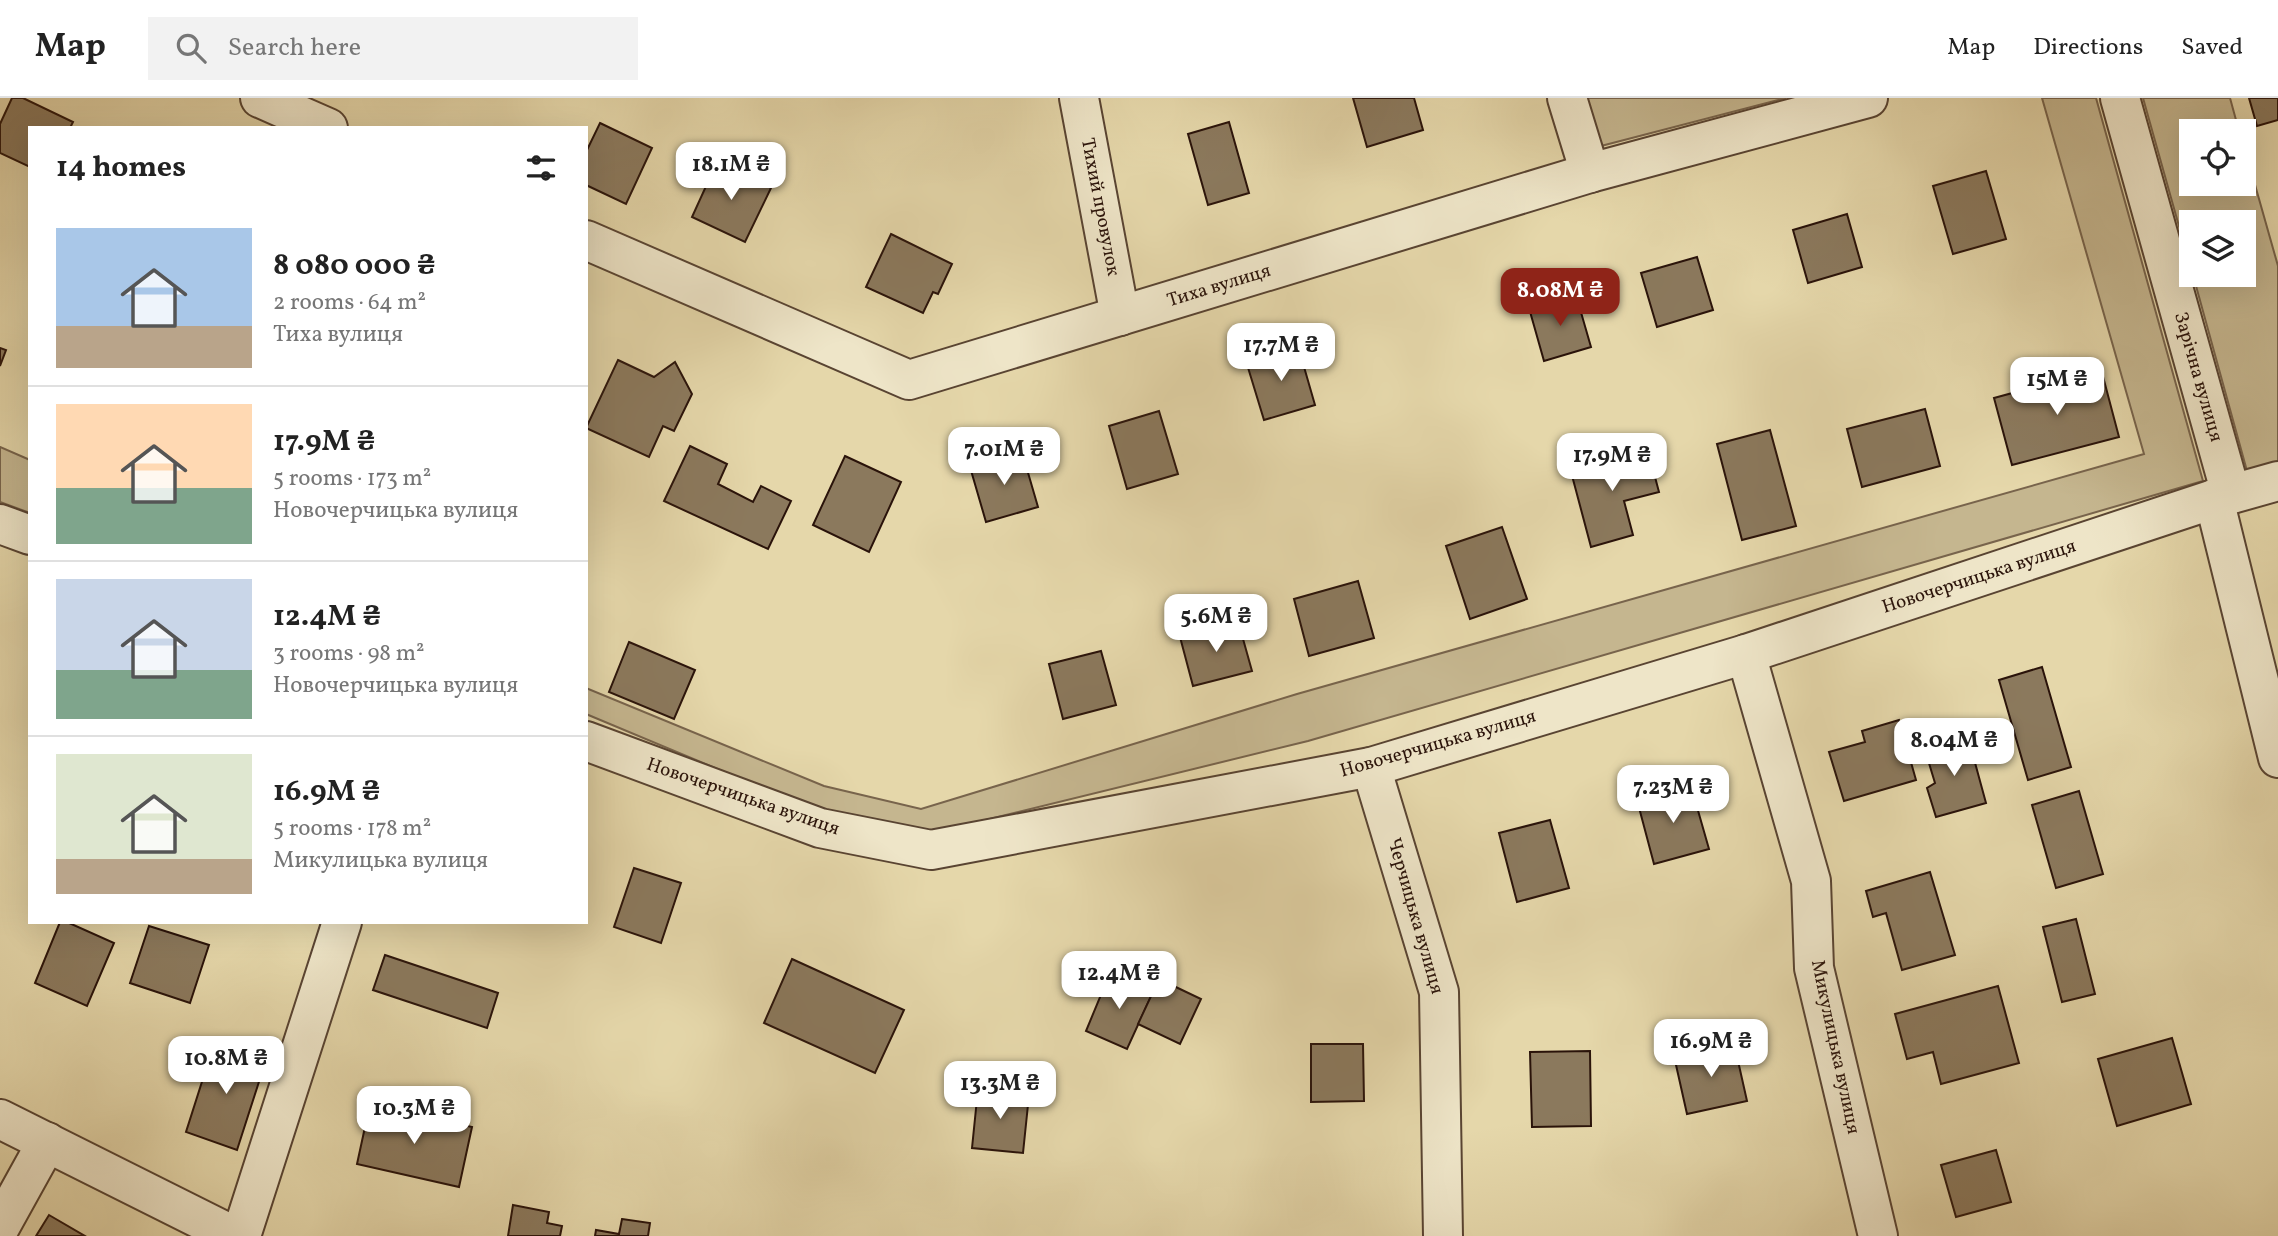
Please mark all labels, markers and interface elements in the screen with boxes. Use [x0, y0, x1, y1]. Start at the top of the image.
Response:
search box [148, 17, 638, 80]
text: Map [35, 25, 106, 71]
icon: search [172, 29, 210, 67]
text: Search here [228, 30, 361, 66]
text: Map [1947, 31, 1995, 65]
text: Directions [2033, 31, 2143, 65]
text: Saved [2181, 31, 2243, 65]
map controls [2179, 119, 2256, 287]
button: locate [2179, 119, 2256, 196]
street label: Тихий провулок [1074, 136, 1126, 278]
pin: 18.1M ₴ [666, 142, 796, 202]
text: 14 homes [56, 147, 186, 189]
icon: filters [522, 149, 560, 187]
text: 18.1M ₴ [692, 149, 770, 181]
button: layers [2179, 210, 2256, 287]
text: 8 080 000 ₴ [273, 245, 435, 287]
icon: home [112, 256, 196, 340]
street label: Тиха вулиця [1164, 258, 1274, 314]
pin: 8.08M ₴ [1495, 268, 1625, 328]
text: 8.08M ₴ [1517, 275, 1603, 307]
text: 2 rooms · 64 m² [273, 287, 426, 319]
street label: Зарічна вулиця [2167, 309, 2229, 445]
text: Тиха вулиця [273, 319, 403, 351]
pin: 17.7M ₴ [1216, 324, 1346, 383]
text: 17.7M ₴ [1243, 330, 1319, 362]
pin: 15M ₴ [2008, 358, 2106, 417]
text: 15M ₴ [2026, 364, 2088, 396]
text: 17.9M ₴ [273, 421, 375, 463]
pin: 7.01M ₴ [939, 428, 1069, 487]
icon: home [112, 432, 196, 516]
text: 7.01M ₴ [964, 434, 1044, 466]
pin: 17.9M ₴ [1547, 434, 1677, 493]
text: 17.9M ₴ [1573, 440, 1651, 472]
text: 5 rooms · 173 m² [273, 463, 431, 495]
text: Новочерчицька вулиця [273, 495, 518, 527]
street label: Новочерчицька вулиця [1879, 533, 2079, 621]
pin: 5.6M ₴ [1159, 594, 1273, 654]
text: 12.4M ₴ [273, 596, 381, 638]
text: 5.6M ₴ [1180, 601, 1252, 633]
icon: home [112, 607, 196, 691]
text: 3 rooms · 98 m² [273, 638, 425, 670]
text: Новочерчицька вулиця [273, 670, 518, 702]
street label: Новочерчицька вулиця [1337, 704, 1539, 784]
pin: 8.04M ₴ [1889, 718, 2019, 778]
text: 8.04M ₴ [1910, 725, 1998, 757]
street label: Новочерчицька вулиця [643, 752, 843, 842]
pin: 7.23M ₴ [1608, 766, 1738, 825]
text: 16.9M ₴ [273, 771, 380, 813]
text: 7.23M ₴ [1633, 772, 1713, 804]
icon: home [112, 782, 196, 866]
text: 5 rooms · 178 m² [273, 813, 431, 845]
street label: Черчицька вулиця [1380, 835, 1450, 997]
text: Микулицька вулиця [273, 845, 488, 877]
pin: 12.4M ₴ [1054, 951, 1184, 1011]
street label: Микулицька вулиця [1804, 957, 1866, 1137]
text: 12.4M ₴ [1078, 958, 1160, 990]
pin: 16.9M ₴ [1646, 1020, 1776, 1079]
text: 16.9M ₴ [1670, 1026, 1752, 1058]
pin: 10.8M ₴ [161, 1037, 291, 1096]
text: 10.8M ₴ [184, 1043, 268, 1075]
pin: 13.3M ₴ [935, 1062, 1065, 1121]
text: 13.3M ₴ [960, 1068, 1040, 1100]
pin: 10.3M ₴ [349, 1086, 479, 1146]
text: 10.3M ₴ [373, 1093, 455, 1125]

